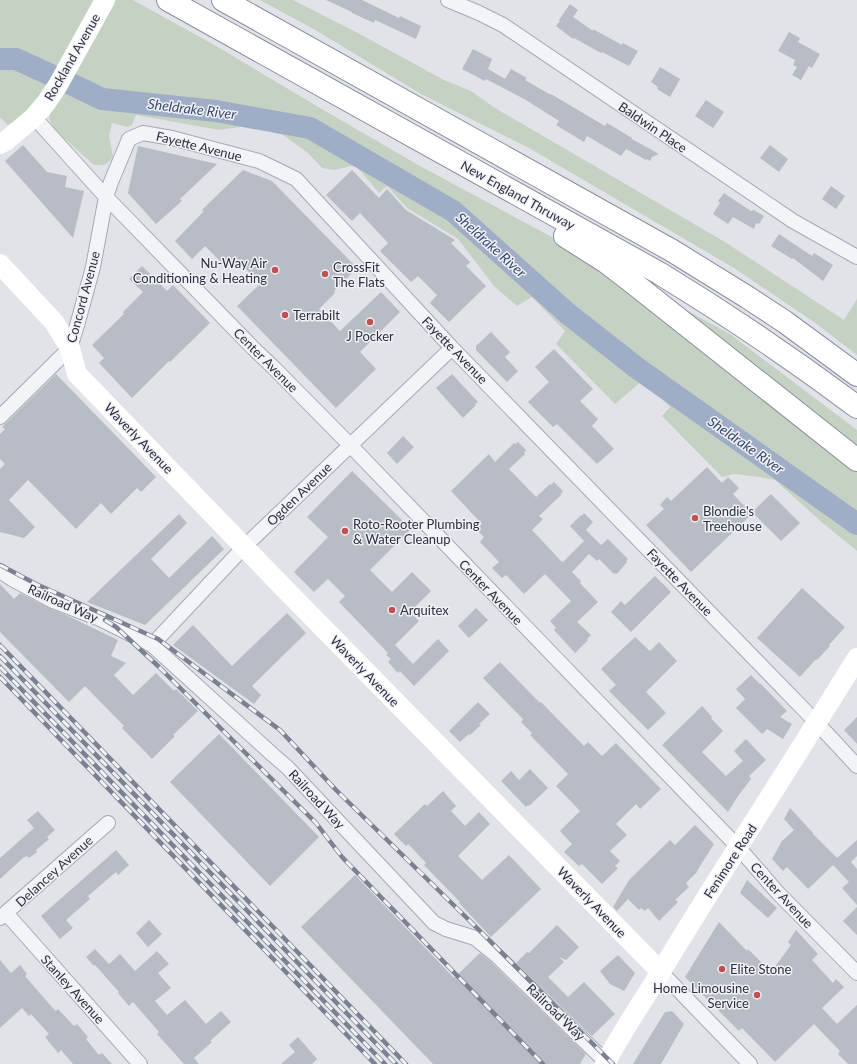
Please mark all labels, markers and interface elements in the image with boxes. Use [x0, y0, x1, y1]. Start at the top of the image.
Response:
street label: Rockland Avenue [41, 10, 103, 103]
water label: Sheldrake River [147, 95, 237, 122]
street label: Baldwin Place [616, 98, 690, 156]
street label: Fayette Avenue [155, 128, 244, 164]
street label: New England Thruway [458, 157, 578, 233]
water label: Sheldrake River [453, 209, 530, 281]
street label: Concord Avenue [63, 249, 103, 345]
place label: Nu-Way Air Conditioning & Heating [133, 255, 267, 286]
place label: CrossFit The Flats [333, 259, 385, 290]
marker: Nu-Way Air Conditioning & Heating [270, 265, 280, 275]
marker: CrossFit The Flats [320, 269, 330, 279]
place label: Terrabilt [293, 307, 340, 323]
marker: Terrabilt [280, 310, 290, 320]
street label: Fayette Avenue [419, 313, 491, 387]
marker: J Pocker [365, 317, 375, 327]
street label: Center Avenue [230, 324, 302, 396]
place label: J Pocker [346, 328, 394, 344]
street label: Waverly Avenue [101, 399, 177, 477]
water label: Sheldrake River [705, 412, 788, 477]
street label: Ogden Avenue [263, 459, 335, 529]
place label: Blondie's Treehouse [703, 503, 762, 534]
marker: Blondie's Treehouse [690, 513, 700, 523]
place label: Roto-Rooter Plumbing & Water Cleanup [353, 516, 480, 547]
marker: Roto-Rooter Plumbing & Water Cleanup [340, 526, 350, 536]
street label: Fayette Avenue [644, 545, 716, 619]
street label: Center Avenue [456, 556, 526, 628]
street label: Railroad Way [25, 580, 101, 626]
place label: Arquitex [400, 602, 449, 618]
marker: Arquitex [387, 605, 397, 615]
street label: Waverly Avenue [327, 632, 403, 710]
street label: Railroad Way [286, 766, 349, 832]
street label: Fenimore Road [700, 821, 760, 901]
street label: Delancey Avenue [12, 832, 96, 910]
street label: Center Avenue [747, 859, 817, 931]
street label: Waverly Avenue [554, 863, 630, 941]
street label: Stanley Avenue [38, 951, 108, 1027]
place label: Elite Stone [730, 961, 791, 977]
marker: Elite Stone [717, 964, 727, 974]
street label: Railroad Way [523, 980, 589, 1044]
place label: Home Limousine Service [653, 980, 749, 1011]
marker: Home Limousine Service [752, 990, 762, 1000]

